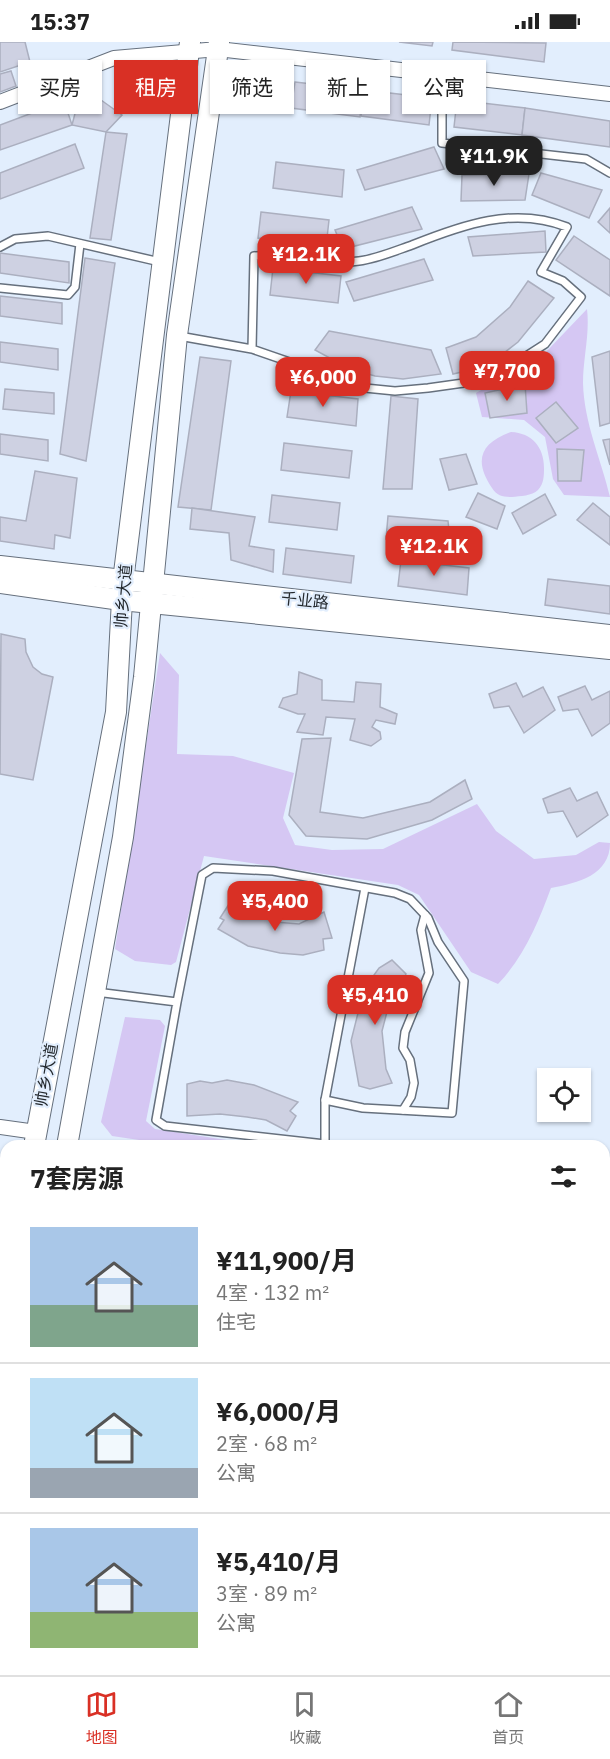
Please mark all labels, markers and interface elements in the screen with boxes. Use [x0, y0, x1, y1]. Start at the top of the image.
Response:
text: 15:37 [30, 7, 90, 36]
chip: 买房 [18, 60, 102, 114]
chip: 租房 [114, 60, 198, 114]
chip: 筛选 [210, 60, 294, 114]
chip: 新上 [306, 60, 390, 114]
chip: 公寓 [402, 60, 486, 114]
pin: ¥11.9K [445, 136, 543, 187]
text: ¥11.9K [459, 142, 529, 169]
pin: ¥12.1K [257, 234, 355, 285]
text: ¥12.1K [271, 240, 341, 267]
pin: ¥7,700 [458, 351, 556, 402]
pin: ¥6,000 [274, 357, 372, 408]
text: ¥7,700 [473, 357, 541, 384]
text: ¥6,000 [289, 363, 357, 390]
pin: ¥12.1K [385, 526, 483, 577]
text: ¥12.1K [399, 532, 469, 559]
street label: 帅乡大道 [110, 563, 136, 629]
street label: 千业路 [280, 588, 330, 612]
pin: ¥5,400 [226, 881, 324, 932]
text: ¥5,400 [241, 887, 309, 914]
pin: ¥5,410 [326, 975, 424, 1026]
text: ¥5,410 [341, 981, 409, 1008]
street label: 帅乡大道 [31, 1042, 61, 1108]
map controls [537, 1068, 591, 1122]
button: locate [537, 1068, 591, 1122]
icon: filters [547, 1160, 580, 1193]
text: 7套房源 [30, 1161, 124, 1195]
text: ¥11,900/月 [216, 1243, 357, 1277]
icon: home [78, 1251, 150, 1323]
text: 4室 · 132 m² [216, 1279, 329, 1306]
text: 住宅 [216, 1308, 256, 1335]
text: ¥6,000/月 [216, 1394, 341, 1428]
icon: home [78, 1402, 150, 1474]
text: 2室 · 68 m² [216, 1430, 317, 1457]
text: 公寓 [216, 1459, 256, 1486]
text: ¥5,410/月 [216, 1544, 341, 1578]
icon: home [78, 1552, 150, 1624]
text: 3室 · 89 m² [216, 1580, 317, 1607]
text: 公寓 [216, 1609, 256, 1636]
tab: 地图 [85, 1688, 118, 1748]
tab: 收藏 [288, 1688, 321, 1748]
tab: 首页 [492, 1688, 525, 1748]

